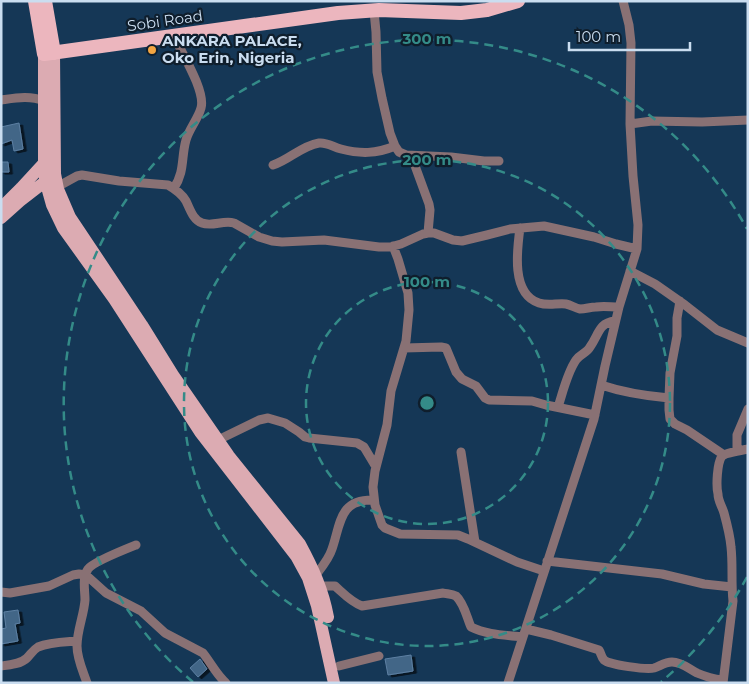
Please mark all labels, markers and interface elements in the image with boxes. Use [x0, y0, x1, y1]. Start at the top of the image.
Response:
street label: Sobi Road [126, 6, 204, 35]
scale bar [569, 20, 690, 52]
text: 100 m [576, 27, 621, 46]
text: 300 m [401, 29, 452, 48]
place label: ANKARA PALACE, Oko Erin, Nigeria [161, 31, 302, 67]
marker: ANKARA PALACE, Oko Erin, Nigeria [146, 44, 158, 56]
text: 200 m [402, 150, 452, 169]
text: 100 m [404, 272, 450, 291]
centre of rings [418, 394, 436, 412]

